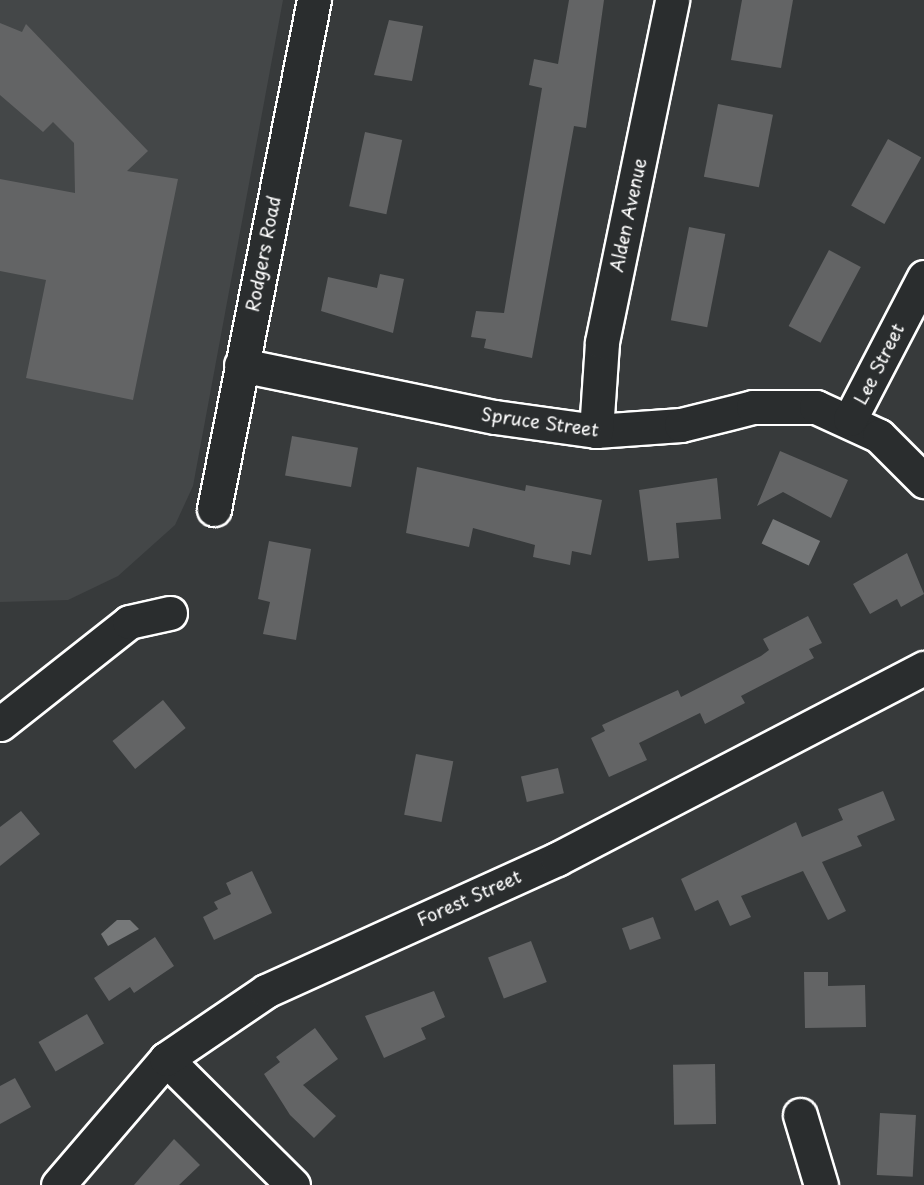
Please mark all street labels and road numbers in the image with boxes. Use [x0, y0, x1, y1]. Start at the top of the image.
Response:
street label: Alden Avenue [605, 156, 651, 274]
street label: Rodgers Road [241, 194, 285, 314]
street label: Lee Street [849, 319, 909, 409]
street label: Spruce Street [479, 403, 601, 441]
street label: Forest Street [413, 865, 525, 931]

